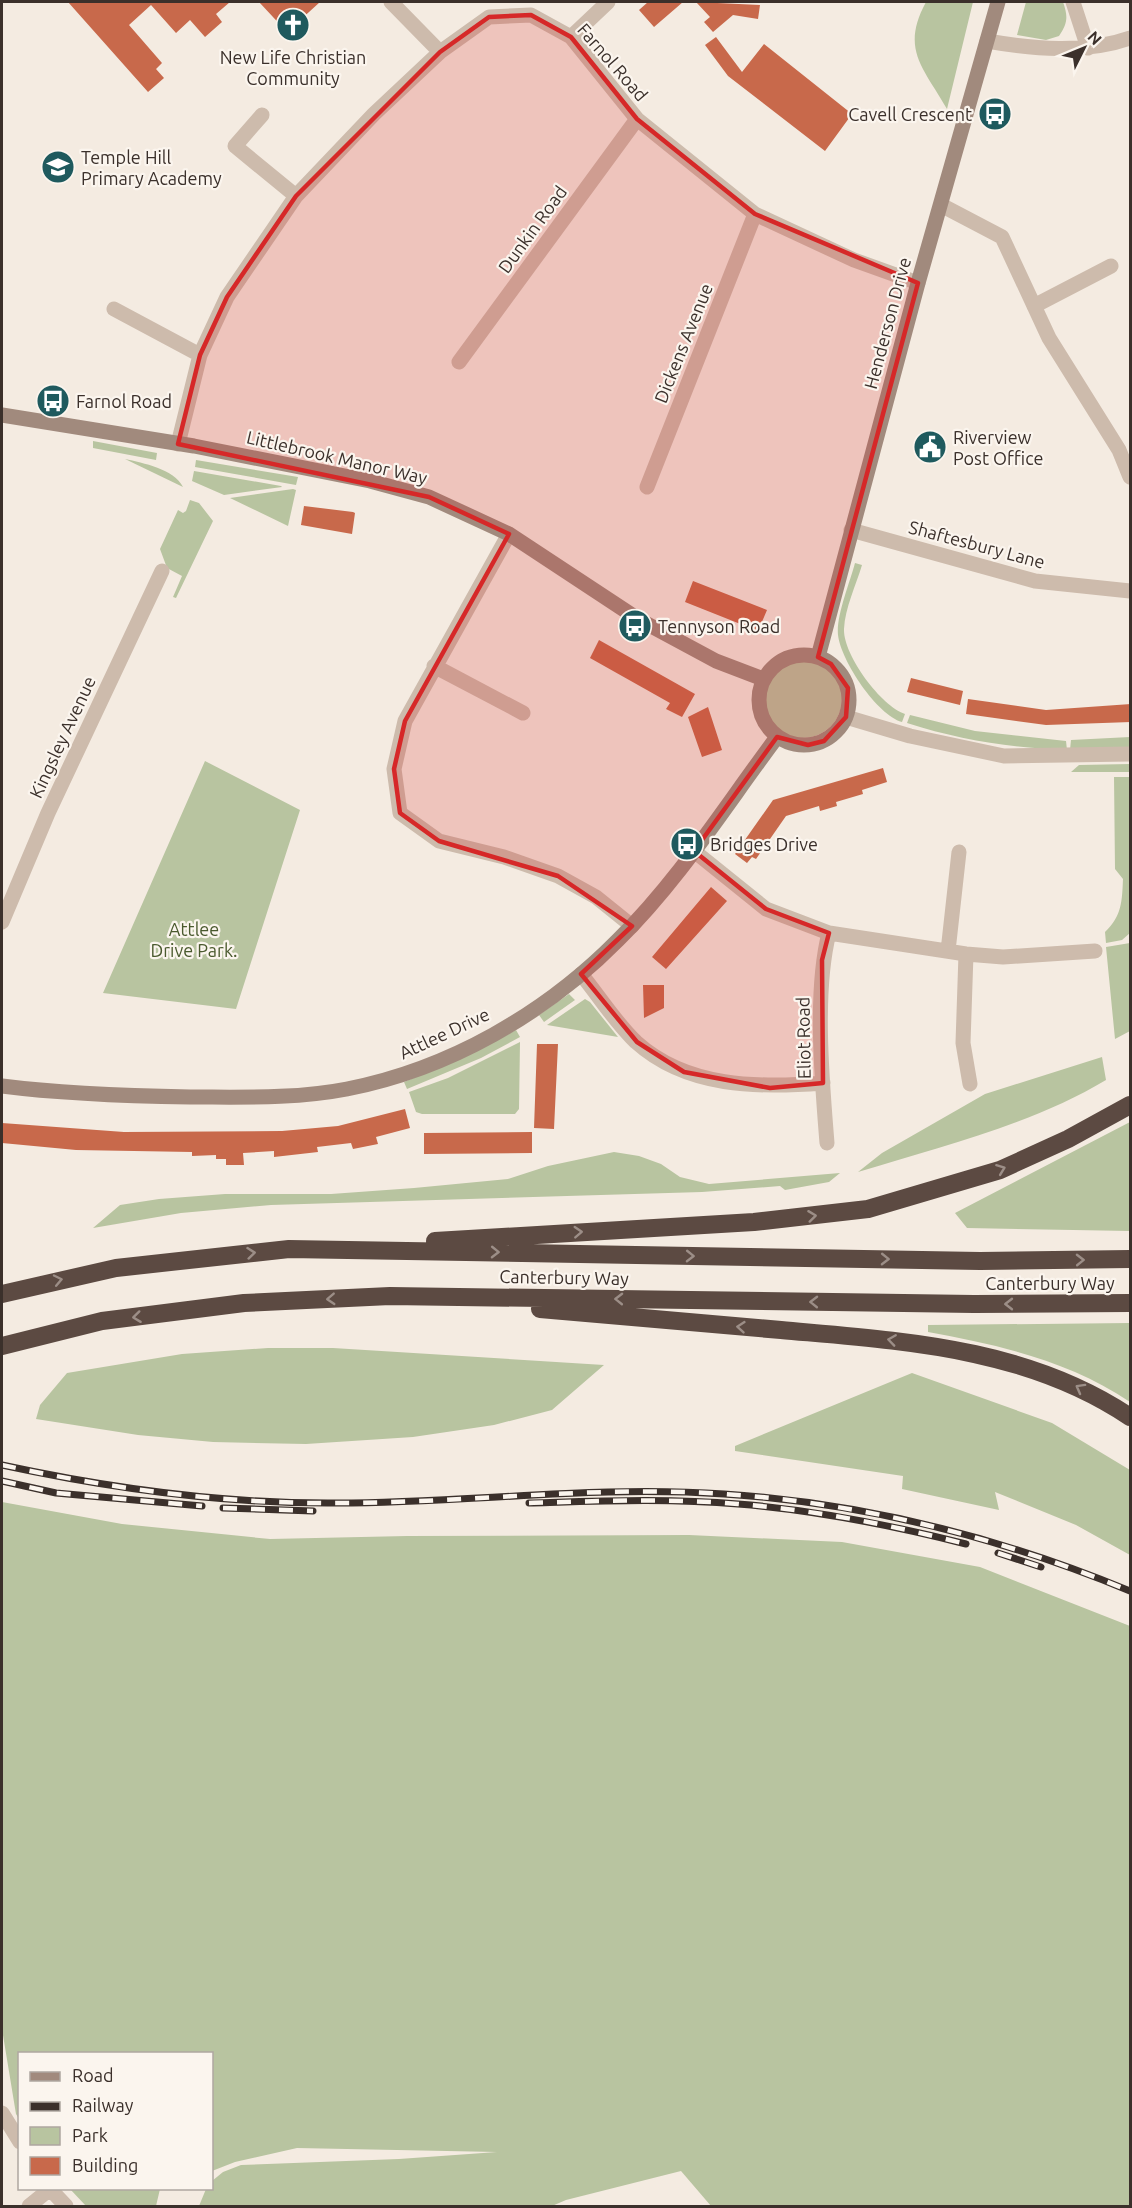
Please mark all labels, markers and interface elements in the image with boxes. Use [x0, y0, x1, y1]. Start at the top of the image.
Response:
church icon: New Life Christian Community [275, 7, 311, 43]
north arrow [1054, 18, 1114, 78]
street label: Farnol Road [574, 19, 652, 105]
text: N [1084, 27, 1106, 48]
place label: New Life Christian Community [220, 47, 366, 88]
bus stop icon: Cavell Crescent [977, 96, 1013, 132]
place label: Cavell Crescent [848, 104, 972, 124]
place label: Temple Hill Primary Academy [81, 147, 222, 188]
school or university icon: Temple Hill Primary Academy [40, 149, 76, 185]
street label: Dunkin Road [494, 182, 570, 276]
street label: Henderson Drive [860, 255, 914, 391]
street label: Dickens Avenue [650, 280, 716, 406]
bus stop icon: Farnol Road [35, 383, 71, 419]
place label: Farnol Road [76, 391, 172, 411]
street label: Littlebrook Manor Way [245, 426, 430, 488]
place label: Riverview Post Office [953, 427, 1043, 468]
public building icon: Riverview Post Office [912, 429, 948, 465]
street label: Shaftesbury Lane [907, 516, 1047, 572]
bus stop icon: Tennyson Road [617, 608, 653, 644]
place label: Tennyson Road [658, 616, 780, 636]
street label: Kingsley Avenue [25, 673, 99, 801]
bus stop icon: Bridges Drive [669, 826, 705, 862]
place label: Bridges Drive [710, 834, 818, 854]
park label: Attlee Drive Park. [151, 919, 237, 960]
street label: Eliot Road [792, 997, 814, 1079]
street label: Attlee Drive [396, 1003, 492, 1063]
one-way arrow [995, 1164, 1006, 1177]
one-way arrow [808, 1210, 817, 1222]
one-way arrow [574, 1226, 583, 1239]
one-way arrow [490, 1246, 499, 1259]
one-way arrow [247, 1247, 256, 1260]
one-way arrow [685, 1250, 694, 1262]
one-way arrow [880, 1253, 889, 1265]
one-way arrow [1075, 1253, 1084, 1266]
street label: Canterbury Way [499, 1266, 629, 1288]
street label: Canterbury Way [985, 1273, 1115, 1293]
one-way arrow [53, 1274, 63, 1287]
one-way arrow [327, 1292, 336, 1305]
one-way arrow [615, 1293, 624, 1305]
one-way arrow [810, 1296, 819, 1308]
one-way arrow [1005, 1298, 1014, 1310]
one-way arrow [133, 1310, 142, 1323]
one-way arrow [737, 1320, 746, 1333]
one-way arrow [887, 1334, 897, 1346]
one-way arrow [1076, 1384, 1086, 1395]
legend [18, 2052, 213, 2190]
text: Road [72, 2065, 114, 2085]
text: Railway [72, 2095, 134, 2115]
text: Park [72, 2125, 108, 2145]
text: Building [72, 2155, 138, 2175]

